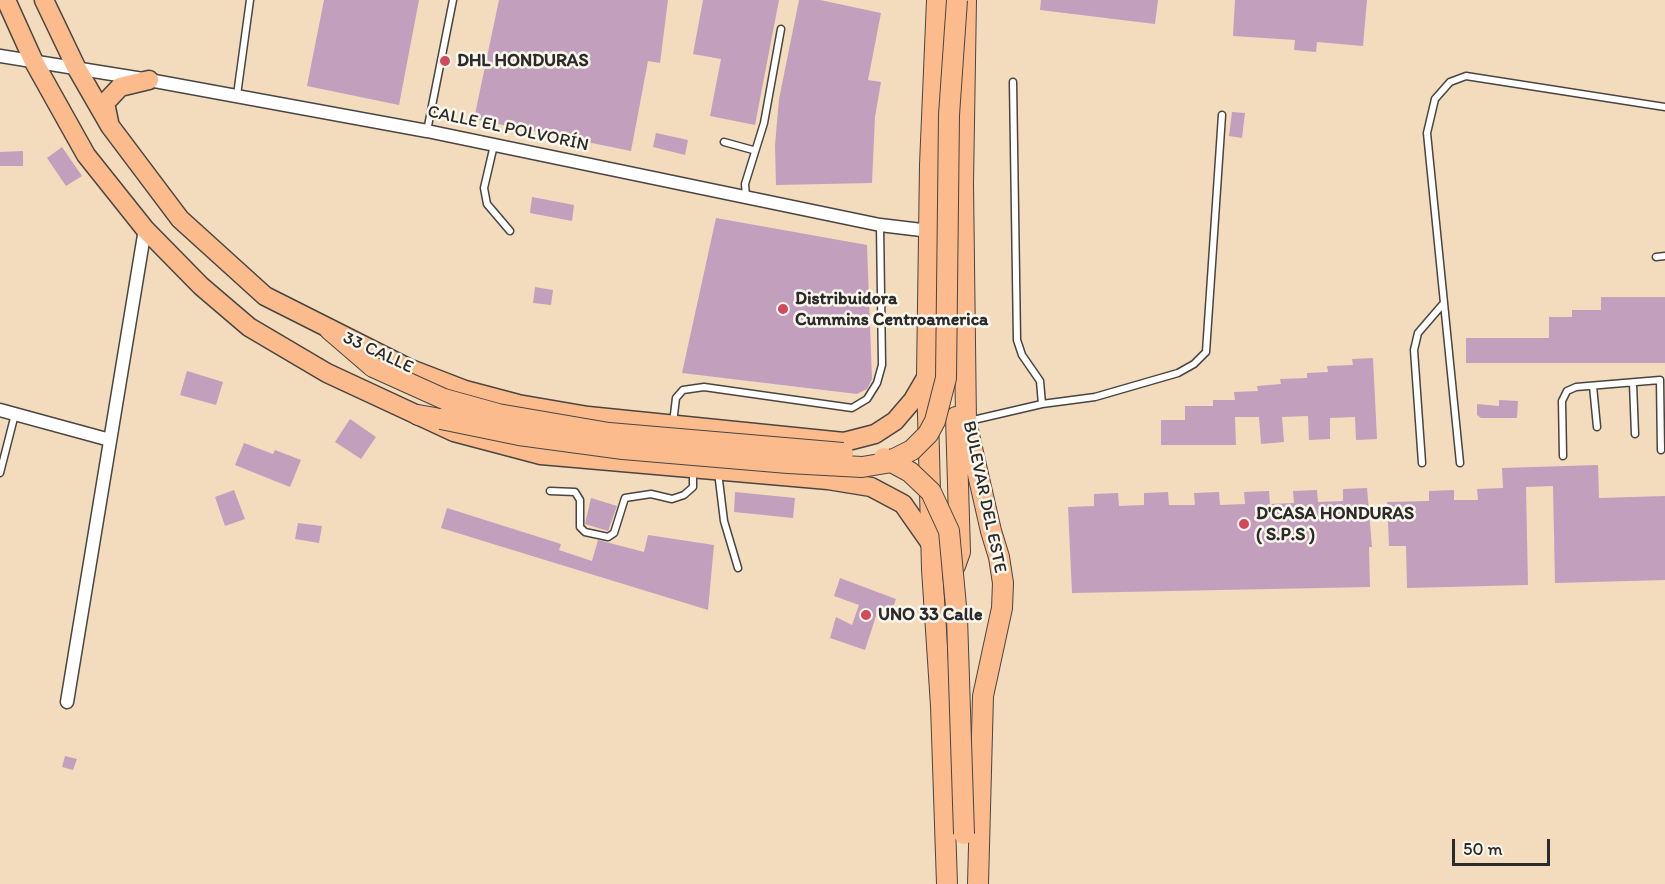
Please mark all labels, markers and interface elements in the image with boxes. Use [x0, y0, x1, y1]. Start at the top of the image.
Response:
place label: DHL HONDURAS [457, 50, 589, 72]
marker: DHL HONDURAS [438, 54, 452, 68]
street label: CALLE EL POLVORÍN [425, 101, 591, 157]
place label: Distribuidora Cummins Centroamerica [795, 288, 988, 330]
marker: Distribuidora Cummins Centroamerica [776, 302, 790, 316]
street label: 33 CALLE [339, 327, 417, 379]
street label: BULEVAR DEL ESTE [957, 419, 1011, 575]
place label: D'CASA HONDURAS ( S.P.S ) [1256, 503, 1414, 546]
marker: D'CASA HONDURAS ( S.P.S ) [1237, 517, 1251, 531]
place label: UNO 33 Calle [878, 604, 982, 626]
marker: UNO 33 Calle [859, 608, 873, 622]
scale bar [1455, 827, 1552, 865]
text: 50 m [1463, 838, 1503, 860]

